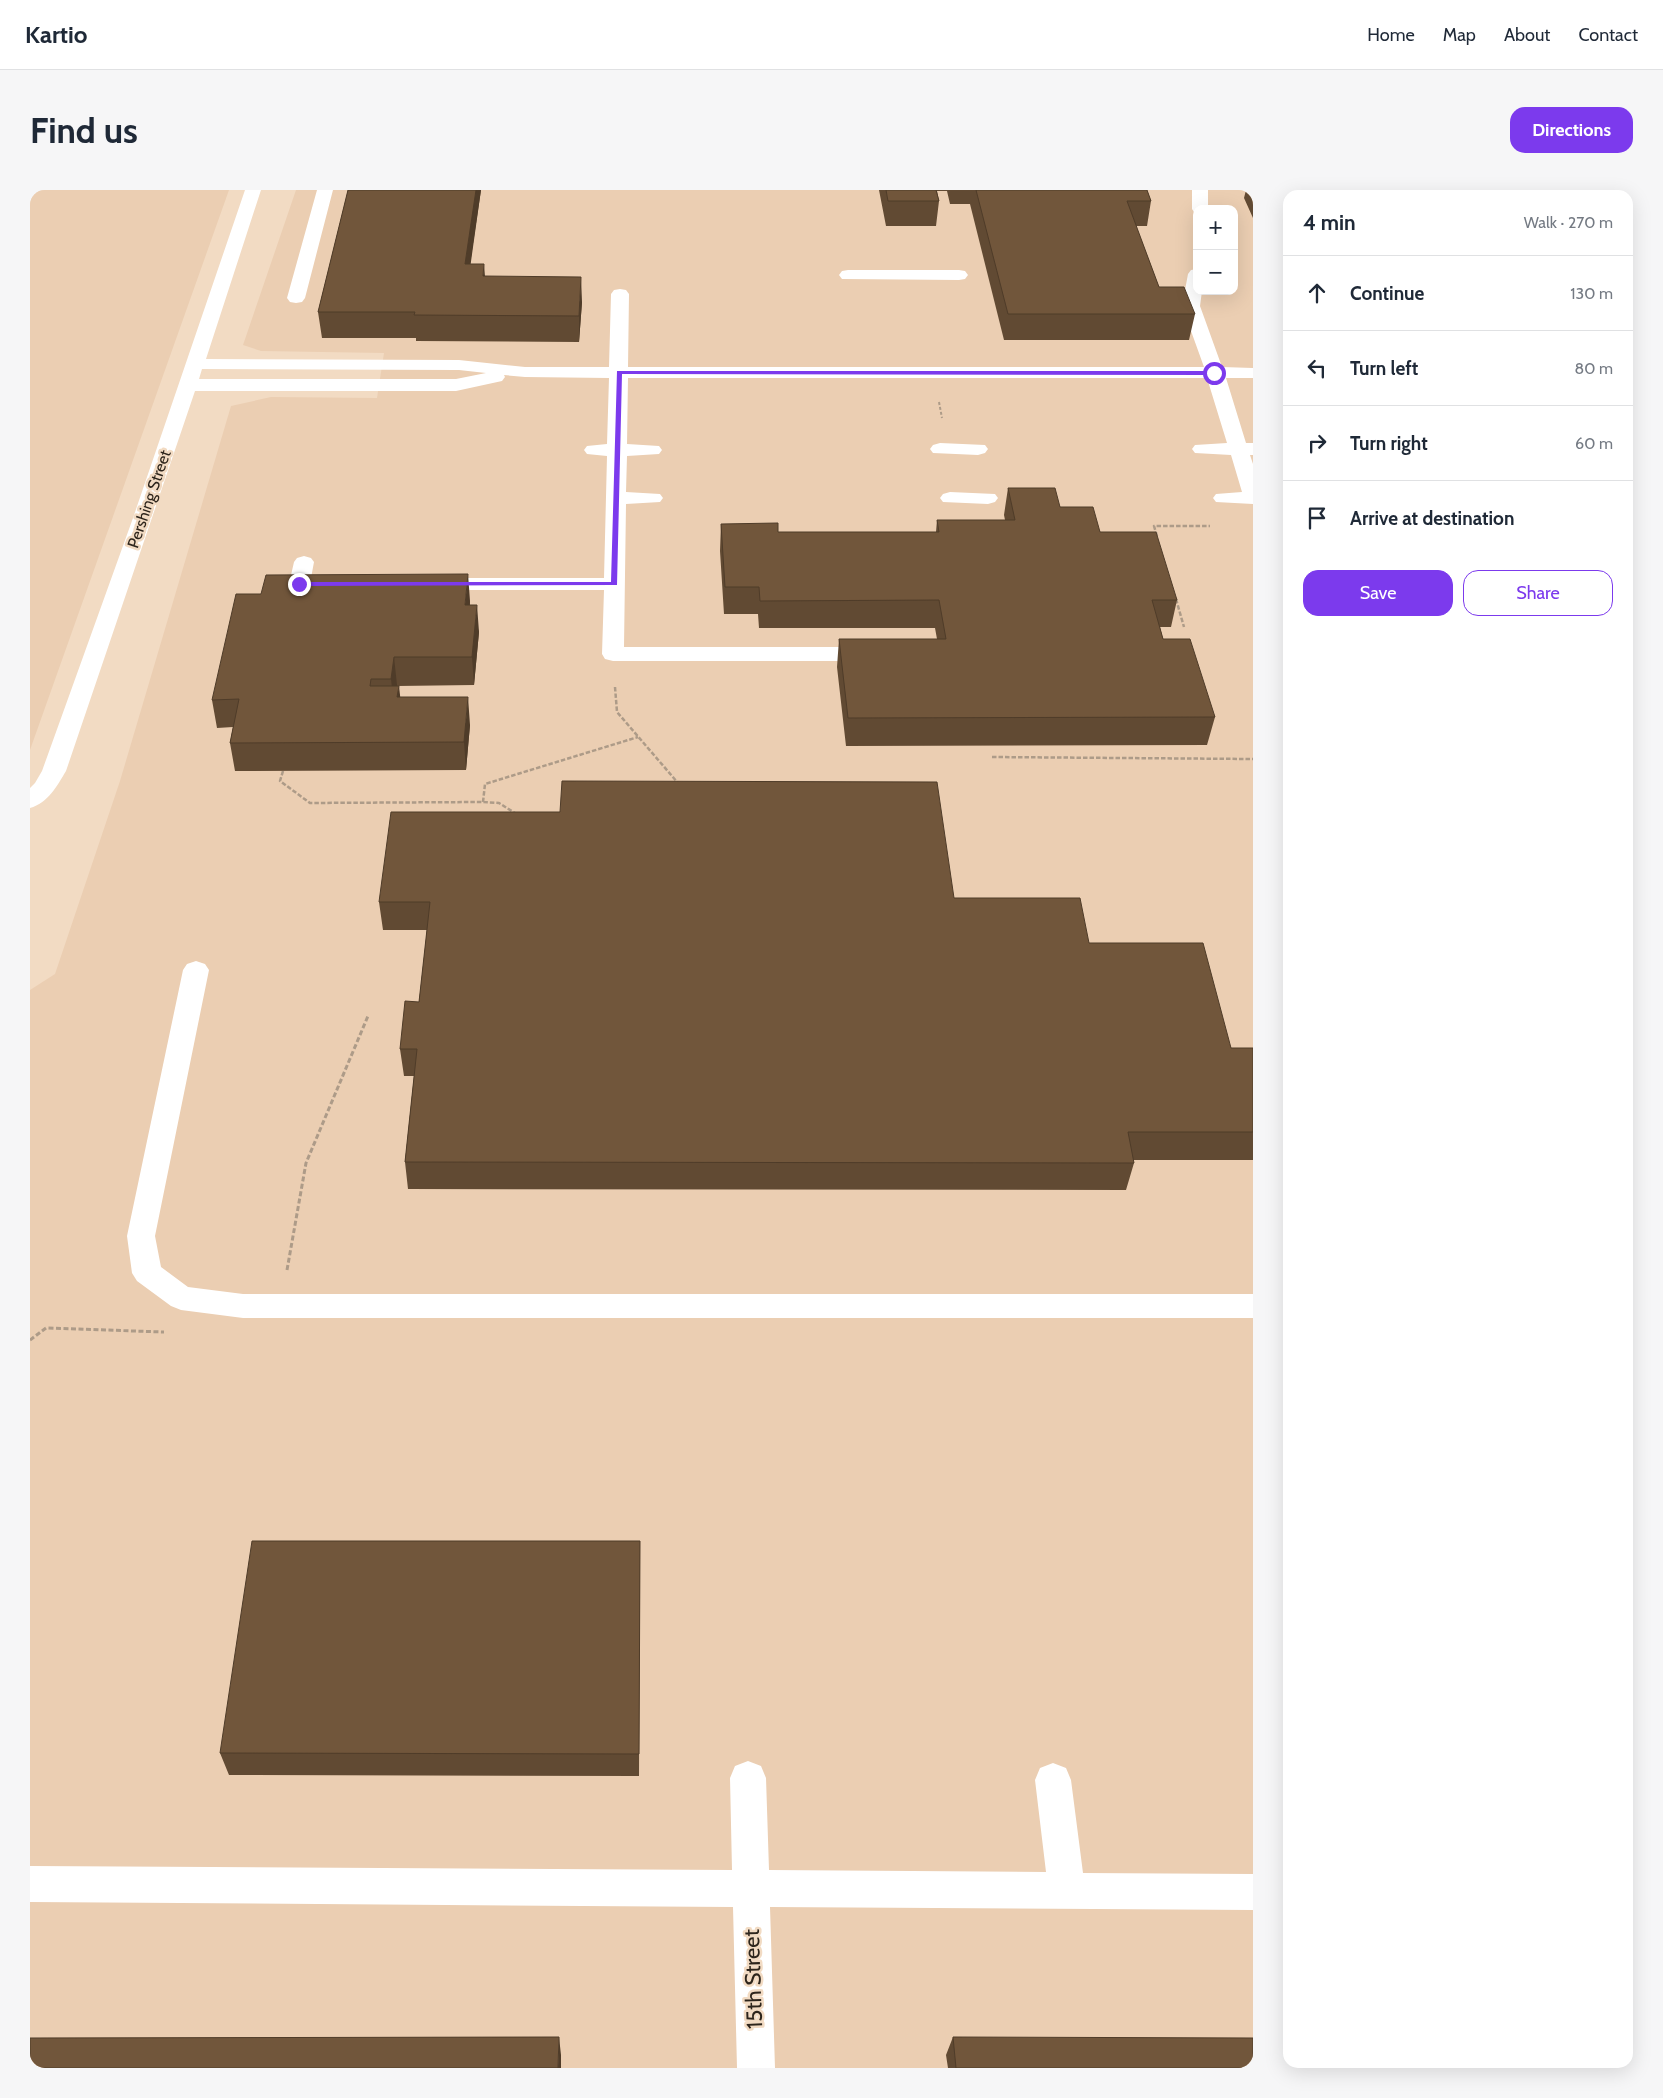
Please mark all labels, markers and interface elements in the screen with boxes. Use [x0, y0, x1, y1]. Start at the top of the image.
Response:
text: Kartio [25, 20, 88, 49]
text: Home [1367, 24, 1415, 46]
text: Map [1443, 24, 1476, 46]
text: About [1504, 24, 1550, 46]
text: Contact [1578, 24, 1638, 46]
button: Directions [1510, 107, 1633, 153]
text: Find us [30, 109, 138, 152]
map controls [1193, 205, 1238, 295]
button: + [1193, 205, 1238, 250]
text: 4 min [1303, 210, 1356, 235]
text: Walk · 270 m [1524, 213, 1613, 232]
button: − [1193, 250, 1238, 295]
icon: ahead [1303, 279, 1331, 307]
text: Continue [1350, 282, 1424, 305]
text: 130 m [1570, 284, 1613, 303]
icon: left [1303, 354, 1331, 382]
text: Turn left [1350, 357, 1418, 380]
text: 80 m [1575, 359, 1613, 378]
route start [1203, 362, 1226, 385]
icon: right [1303, 429, 1331, 457]
text: Turn right [1350, 432, 1428, 455]
text: 60 m [1575, 434, 1613, 453]
street label: Pershing Street [123, 447, 175, 551]
icon: arrive [1303, 504, 1331, 532]
text: Arrive at destination [1350, 507, 1514, 530]
button: Save [1303, 570, 1453, 616]
button: Share [1463, 570, 1613, 616]
route end [288, 573, 311, 596]
street label: 15th Street [738, 1928, 768, 2029]

